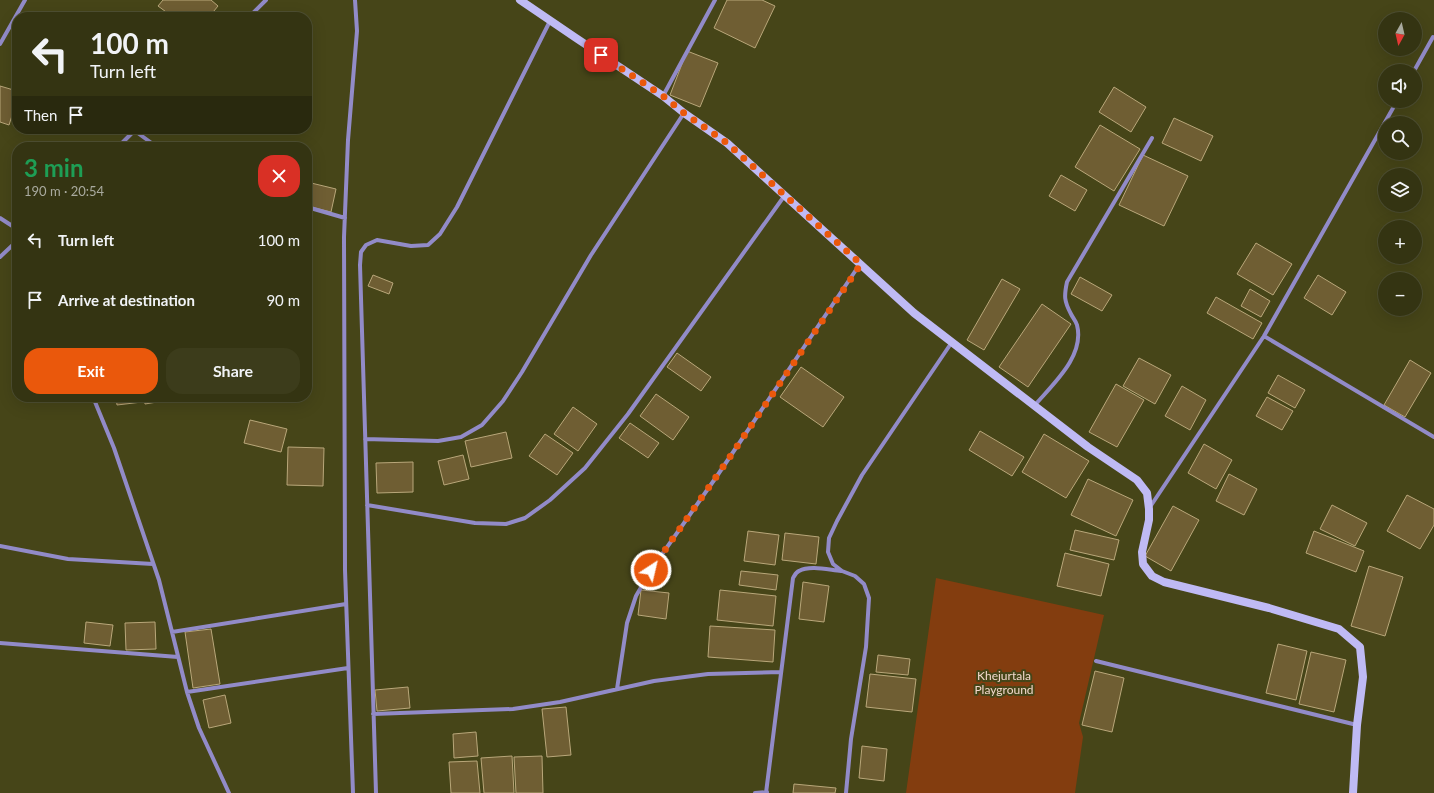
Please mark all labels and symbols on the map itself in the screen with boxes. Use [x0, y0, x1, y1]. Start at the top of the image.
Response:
north arrow [1378, 12, 1422, 56]
pin [584, 38, 618, 72]
position arrow [630, 549, 672, 591]
park label: Khejurtala Playground [974, 668, 1034, 697]

